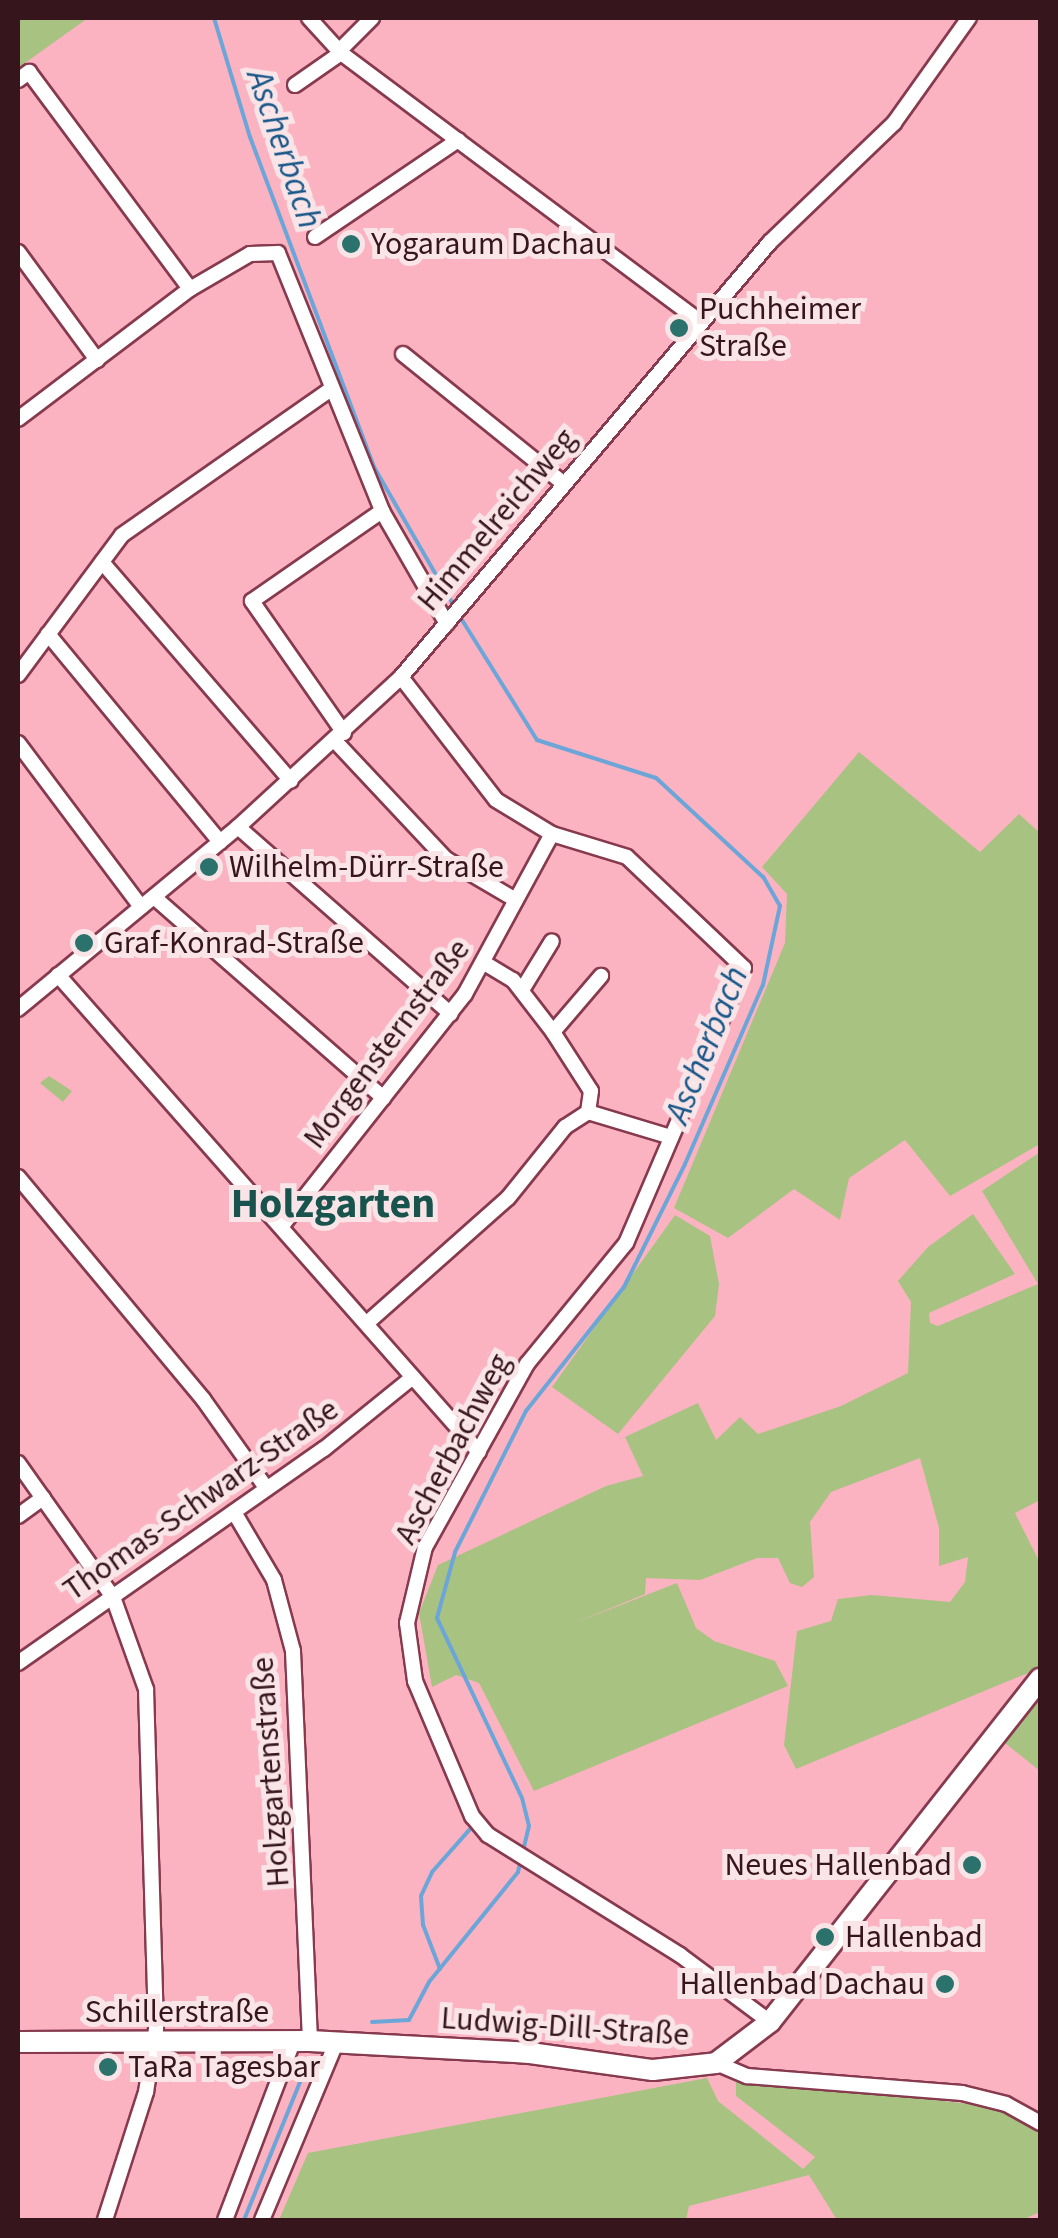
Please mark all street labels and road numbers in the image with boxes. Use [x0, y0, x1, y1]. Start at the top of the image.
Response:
street label: Himmelreichweg [409, 421, 585, 619]
street label: Morgensternstraße [296, 932, 478, 1156]
street label: Ascherbachweg [387, 1347, 519, 1551]
street label: Thomas-Schwarz-Straße [56, 1390, 346, 1610]
street label: Holzgartenstraße [244, 1656, 298, 1888]
street label: Schillerstraße [85, 1993, 269, 2031]
street label: Ludwig-Dill-Straße [440, 1999, 690, 2055]

